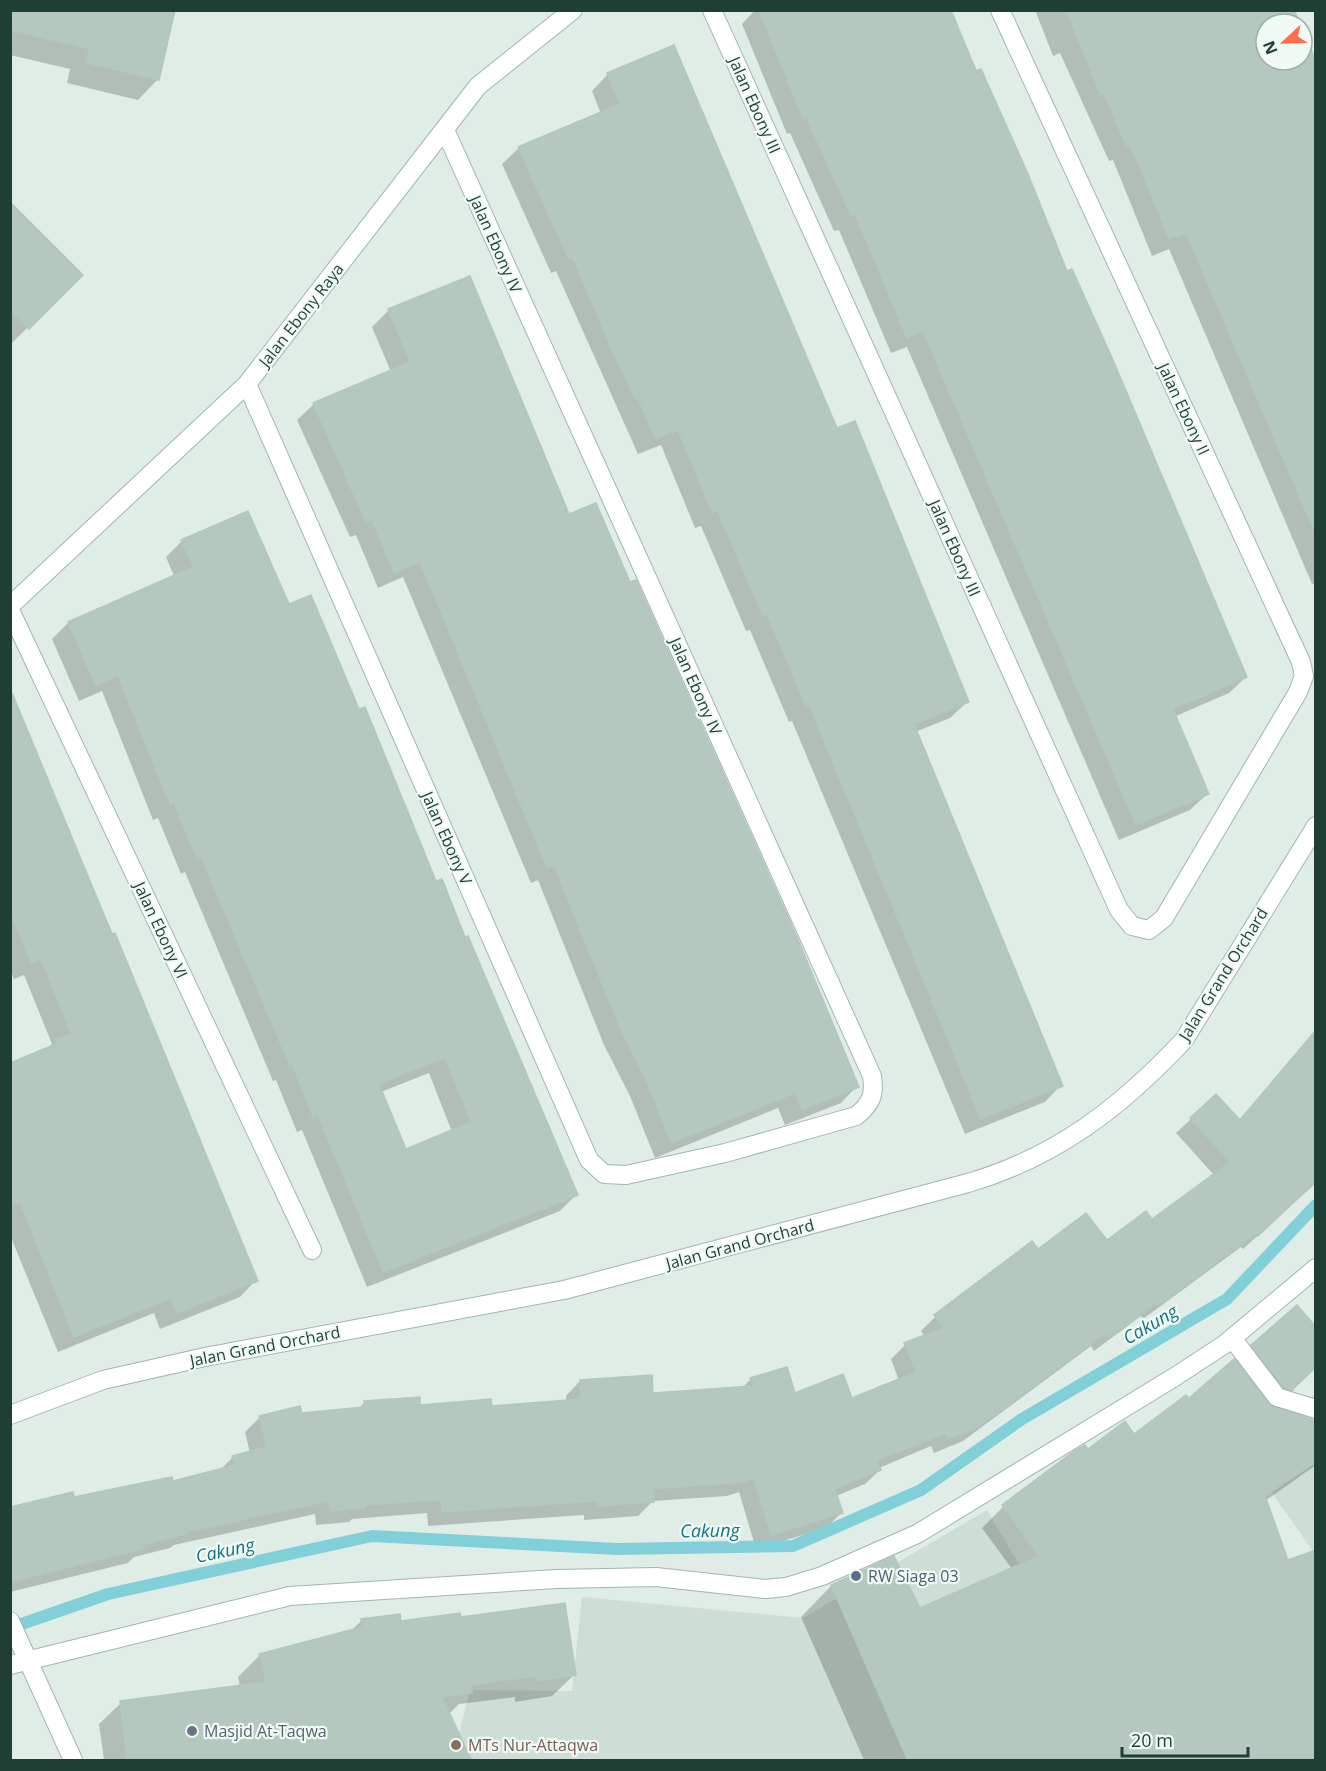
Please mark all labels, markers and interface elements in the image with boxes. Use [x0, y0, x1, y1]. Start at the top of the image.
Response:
north arrow [1254, 12, 1314, 72]
text: N [1257, 37, 1283, 58]
street label: Jalan Ebony III [723, 51, 786, 157]
street label: Jalan Ebony IV [464, 190, 527, 297]
street label: Jalan Ebony Raya [252, 259, 348, 373]
street label: Jalan Ebony II [1152, 358, 1215, 459]
street label: Jalan Ebony III [923, 494, 986, 600]
street label: Jalan Ebony IV [664, 632, 727, 739]
street label: Jalan Ebony V [416, 786, 478, 889]
street label: Jalan Ebony VI [128, 876, 193, 982]
street label: Jalan Grand Orchard [1172, 903, 1273, 1046]
street label: Jalan Grand Orchard [662, 1214, 817, 1275]
water label: Cakung [1118, 1298, 1182, 1349]
street label: Jalan Grand Orchard [186, 1321, 342, 1372]
water label: Cakung [680, 1517, 741, 1543]
water label: Cakung [193, 1532, 257, 1568]
place label: RW Siaga 03 [868, 1565, 959, 1587]
marker: RW Siaga 03 [849, 1569, 863, 1583]
place label: Masjid At-Taqwa [204, 1720, 327, 1742]
scale bar [1122, 1720, 1248, 1758]
marker: Masjid At-Taqwa [185, 1724, 199, 1738]
text: 20 m [1131, 1728, 1173, 1752]
place label: MTs Nur-Attaqwa [468, 1734, 598, 1756]
marker: MTs Nur-Attaqwa [449, 1738, 463, 1752]

